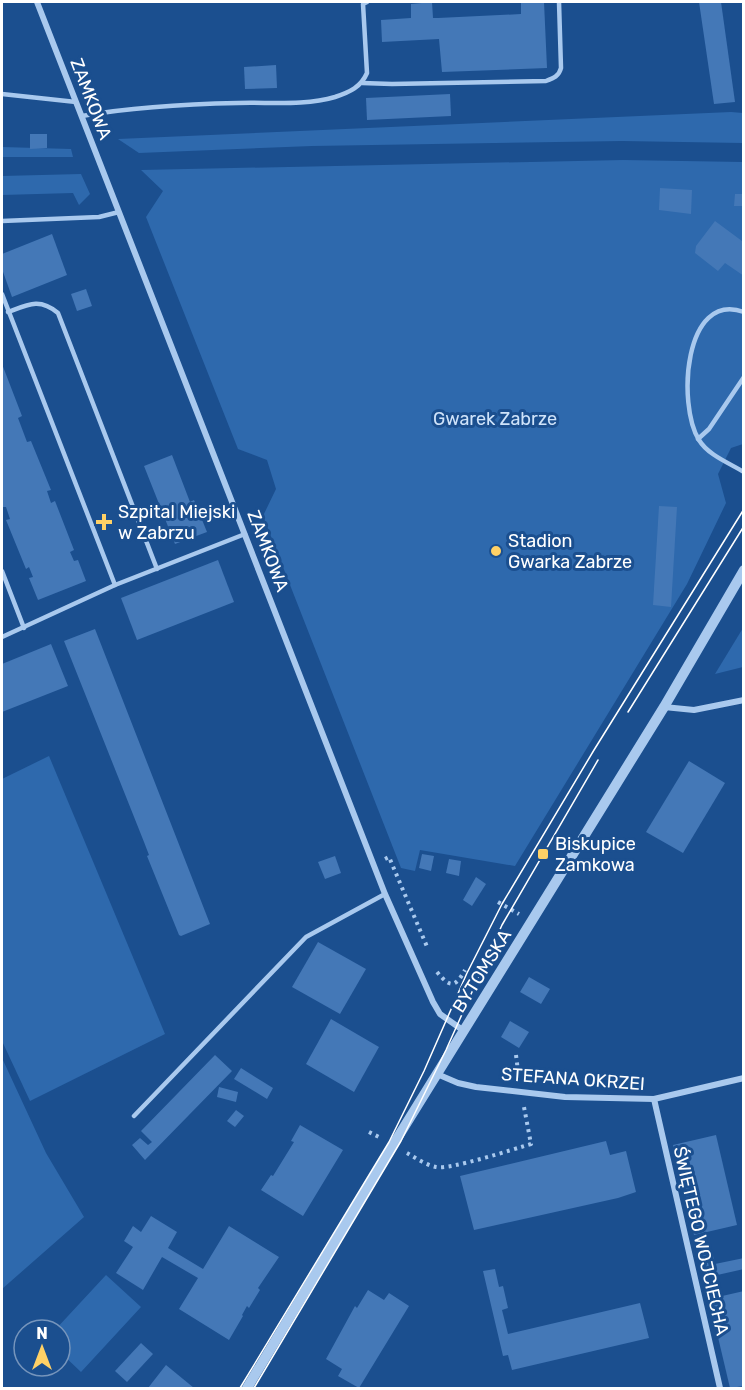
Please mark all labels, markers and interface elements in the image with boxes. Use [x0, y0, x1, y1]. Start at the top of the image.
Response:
street label: ZAMKOWA [65, 55, 117, 143]
park label: Gwarek Zabrze [433, 408, 557, 430]
place label: Szpital Miejski w Zabrzu [118, 501, 235, 544]
street label: ZAMKOWA [242, 507, 294, 595]
marker: Szpital Miejski w Zabrzu [95, 513, 113, 531]
place label: Stadion Gwarka Zabrze [508, 530, 632, 573]
marker: Stadion Gwarka Zabrze [489, 544, 503, 558]
place label: Biskupice Zamkowa [555, 833, 636, 876]
marker: Biskupice Zamkowa [536, 847, 550, 861]
street label: BYTOMSKA [448, 925, 516, 1017]
street label: STEFANA OKRZEI [500, 1063, 646, 1095]
street label: ŚWIĘTEGO WOJCIECHA [669, 1144, 733, 1338]
north arrow [12, 1318, 72, 1378]
text: N [36, 1324, 48, 1343]

